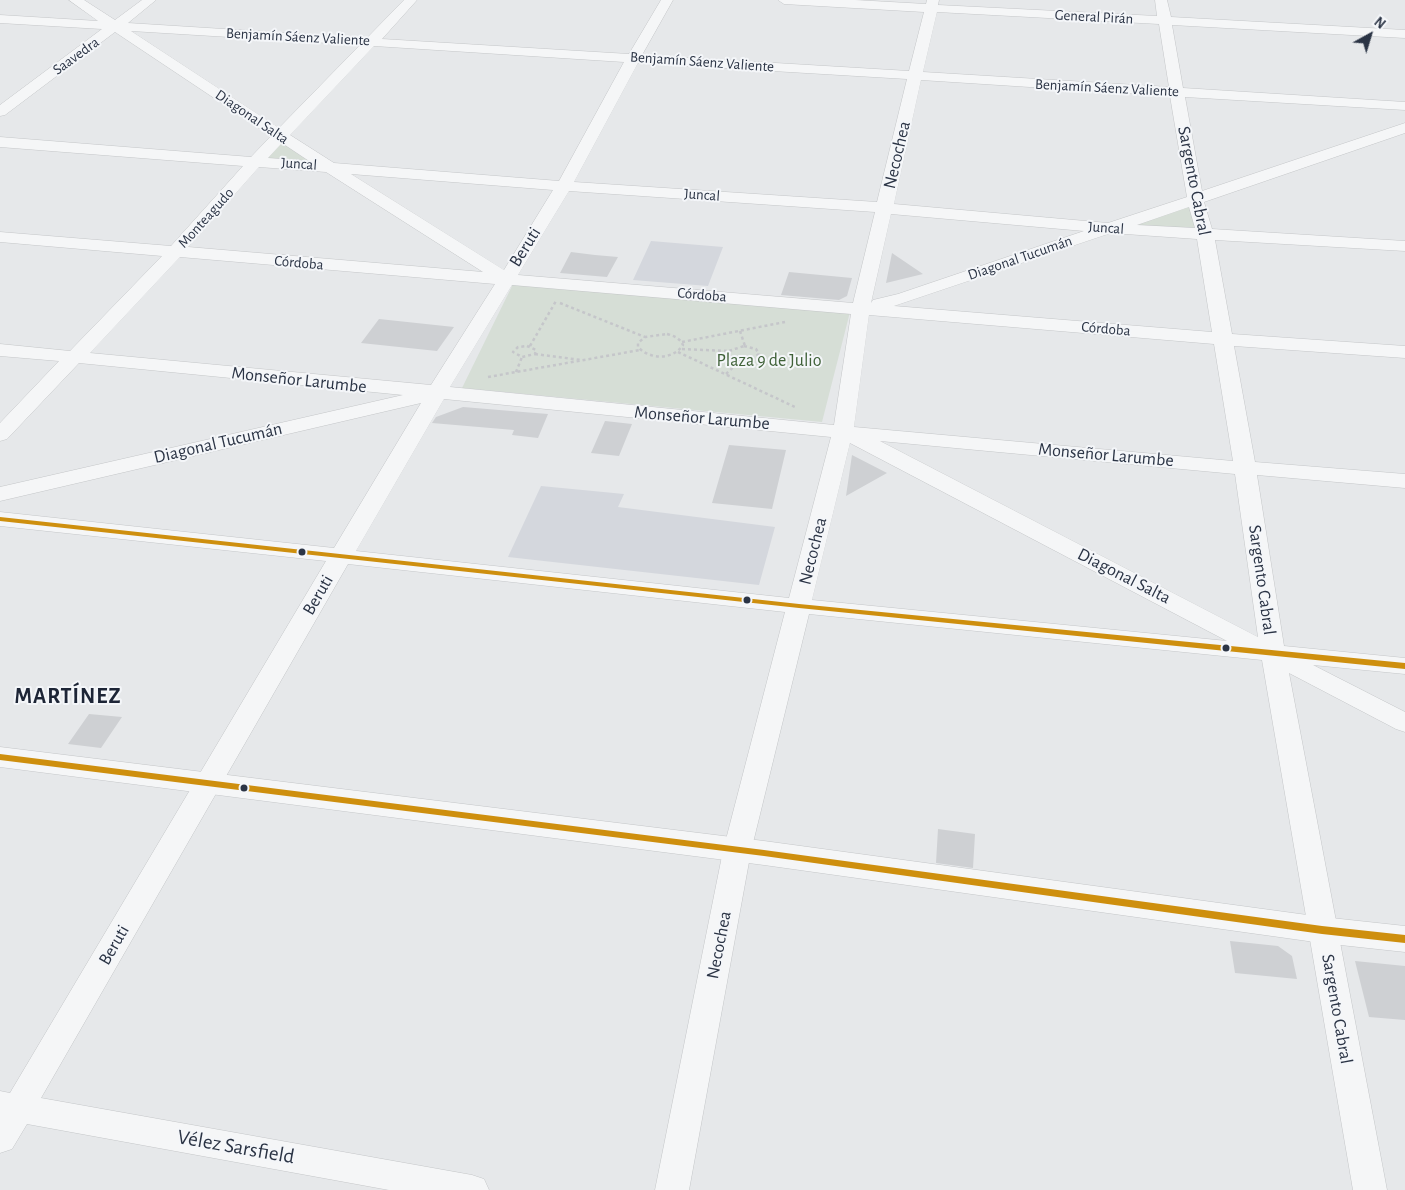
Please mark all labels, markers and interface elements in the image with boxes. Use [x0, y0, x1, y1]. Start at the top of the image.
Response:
street label: General Pirán [1054, 6, 1134, 28]
north arrow [1345, 10, 1395, 60]
text: N [1371, 15, 1388, 32]
street label: Benjamín Sáenz Valiente [226, 24, 370, 50]
street label: Saavedra [49, 33, 103, 79]
street label: Benjamín Sáenz Valiente [629, 48, 775, 76]
street label: Benjamín Sáenz Valiente [1035, 75, 1179, 101]
street label: Diagonal Salta [212, 86, 292, 148]
street label: Necochea [879, 119, 915, 191]
street label: Sargento Cabral [1173, 125, 1215, 237]
street label: Juncal [280, 154, 318, 174]
street label: Monteagudo [174, 184, 238, 252]
street label: Juncal [683, 185, 721, 205]
street label: Juncal [1087, 218, 1125, 238]
street label: Beruti [504, 223, 546, 271]
street label: Diagonal Tucumán [965, 232, 1075, 284]
street label: Córdoba [274, 252, 324, 274]
street label: Córdoba [677, 284, 727, 306]
street label: Córdoba [1081, 318, 1131, 340]
park label: Plaza 9 de Julio [716, 350, 822, 372]
street label: Monseñor Larumbe [230, 362, 368, 398]
street label: Monseñor Larumbe [633, 401, 771, 435]
street label: Diagonal Tucumán [152, 418, 284, 468]
street label: Monseñor Larumbe [1037, 438, 1175, 472]
street label: Necochea [794, 515, 832, 587]
street label: Sargento Cabral [1244, 524, 1280, 636]
street label: Diagonal Salta [1074, 543, 1174, 609]
unlabelled marker [297, 547, 307, 557]
street label: Beruti [298, 571, 338, 619]
unlabelled marker [742, 595, 752, 605]
unlabelled marker [1221, 643, 1231, 653]
district label: MARTÍNEZ [13, 683, 123, 709]
unlabelled marker [239, 783, 249, 793]
street label: Necochea [702, 909, 736, 981]
street label: Beruti [94, 921, 134, 969]
street label: Sargento Cabral [1317, 953, 1357, 1065]
street label: Vélez Sarsfield [175, 1124, 297, 1170]

